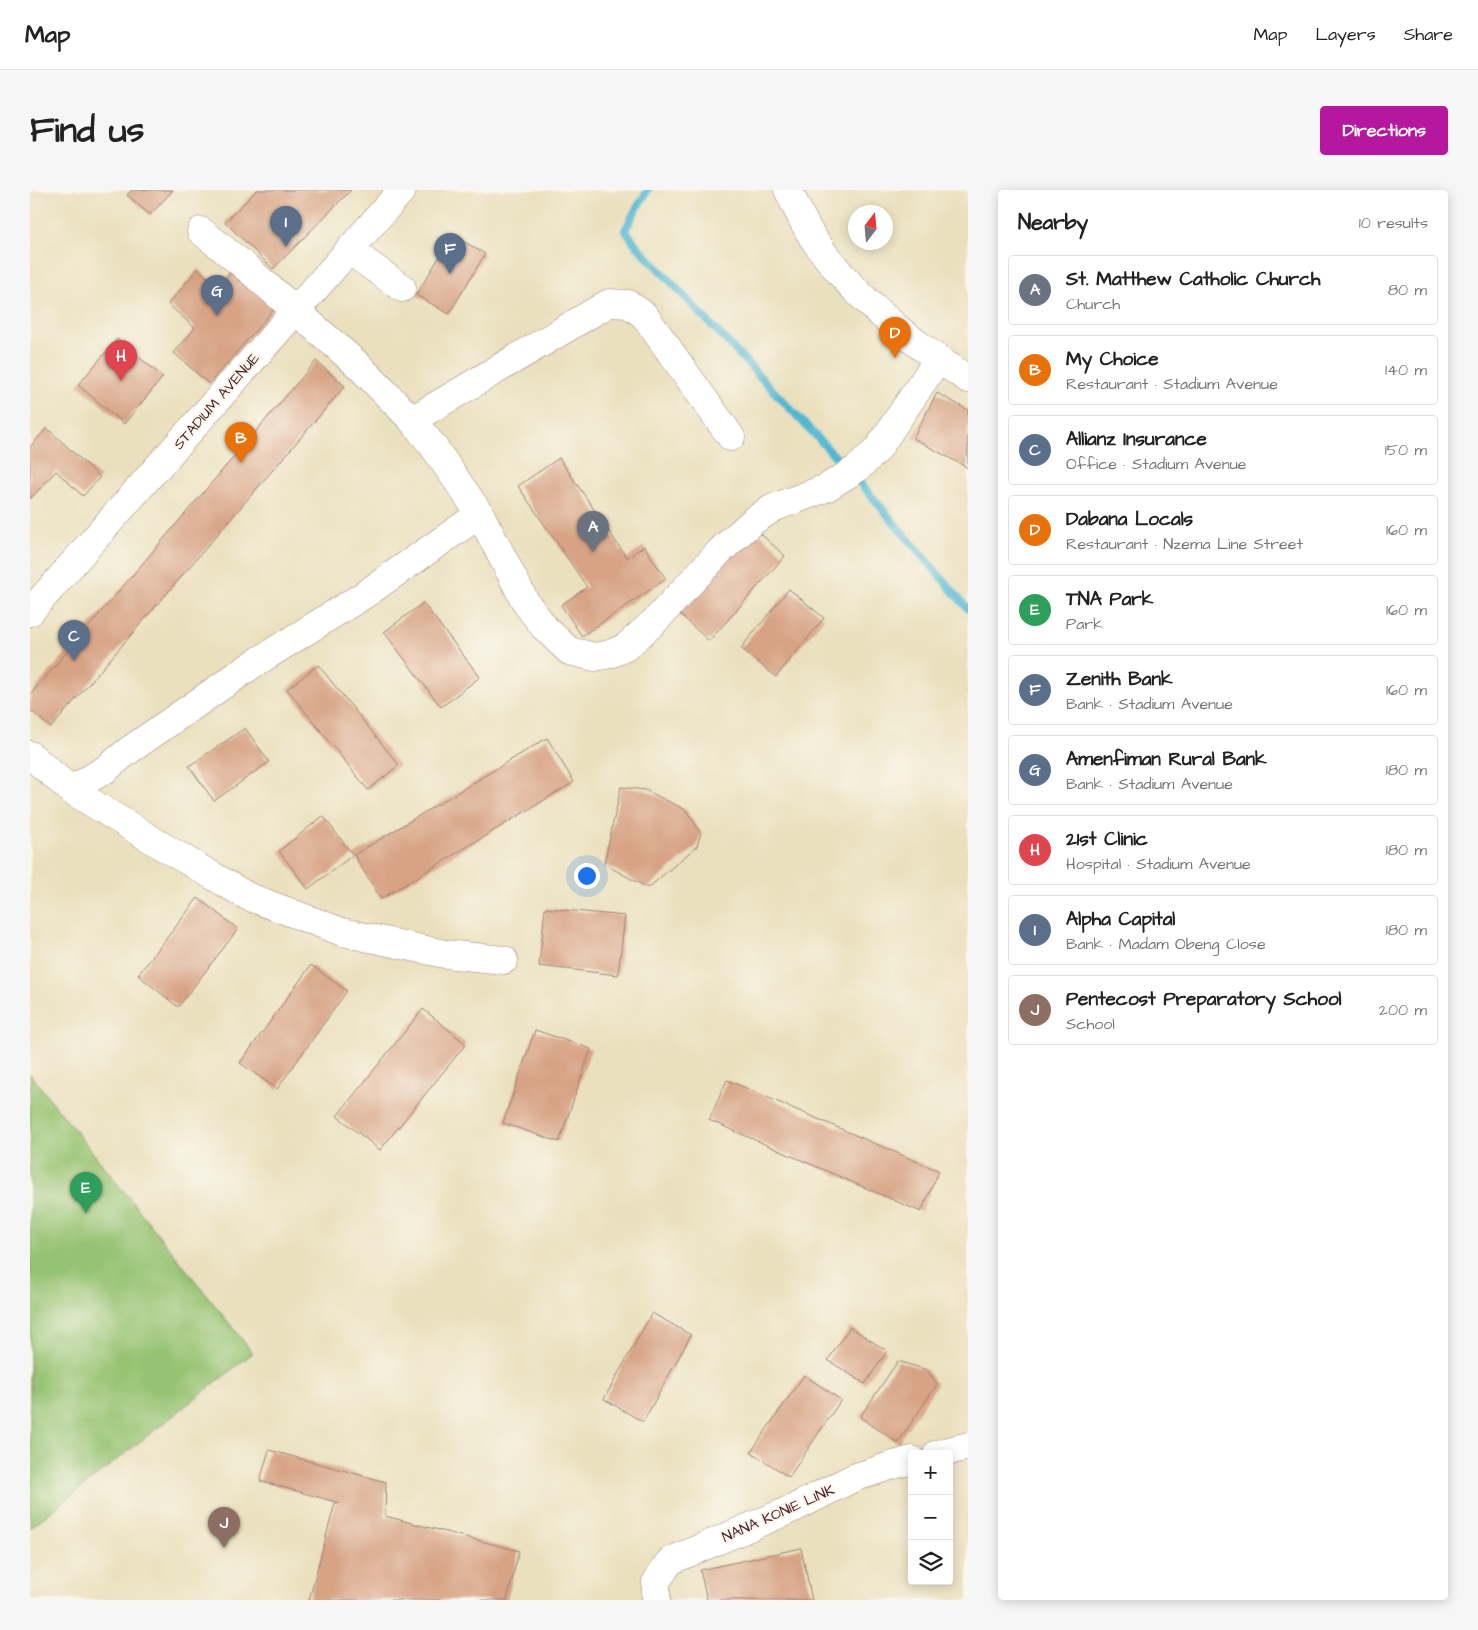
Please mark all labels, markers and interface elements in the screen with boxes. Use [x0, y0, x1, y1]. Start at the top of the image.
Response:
text: Map [25, 18, 70, 52]
text: Map [1253, 22, 1287, 47]
text: Layers [1315, 22, 1376, 47]
text: Share [1404, 22, 1453, 47]
text: Find us [30, 106, 144, 155]
button: Directions [1320, 106, 1448, 155]
north arrow [848, 205, 893, 250]
pin: I [270, 206, 302, 247]
text: Nearby [1018, 208, 1088, 237]
text: 10 results [1359, 212, 1428, 234]
pin: F [434, 233, 466, 274]
text: St. Matthew Catholic Church [1066, 266, 1320, 293]
pin: G [201, 275, 233, 316]
text: A [1030, 279, 1040, 301]
text: 80 m [1388, 279, 1427, 301]
text: Church [1066, 293, 1120, 315]
pin: D [879, 317, 911, 358]
pin: H [105, 340, 137, 381]
text: My Choice [1066, 346, 1158, 373]
street label: STADIUM AVENUE [168, 348, 264, 454]
text: B [1029, 359, 1041, 381]
text: 140 m [1385, 359, 1427, 381]
text: Restaurant · Stadium Avenue [1066, 373, 1278, 395]
pin: B [225, 422, 257, 463]
text: Allianz Insurance [1066, 426, 1207, 453]
text: C [1029, 439, 1041, 461]
text: 150 m [1385, 439, 1427, 461]
text: Office · Stadium Avenue [1066, 453, 1246, 475]
text: Dabana Locals [1066, 506, 1193, 533]
pin: A [577, 511, 609, 552]
text: D [1030, 519, 1040, 541]
text: 160 m [1386, 519, 1427, 541]
text: Restaurant · Nzema Line Street [1066, 533, 1303, 555]
text: TNA Park [1066, 586, 1153, 613]
text: E [1030, 599, 1040, 621]
text: 160 m [1386, 599, 1427, 621]
text: Park [1066, 613, 1103, 635]
pin: C [58, 620, 90, 661]
text: Zenith Bank [1066, 666, 1173, 693]
text: F [1029, 679, 1041, 701]
text: 160 m [1386, 679, 1427, 701]
text: Bank · Stadium Avenue [1066, 693, 1233, 715]
text: Amenfiman Rural Bank [1066, 746, 1267, 773]
text: G [1029, 759, 1041, 781]
text: 180 m [1386, 759, 1427, 781]
text: Bank · Stadium Avenue [1066, 773, 1233, 795]
text: 21st Clinic [1066, 826, 1148, 853]
text: H [1030, 839, 1040, 861]
text: 180 m [1386, 839, 1427, 861]
text: Hospital · Stadium Avenue [1066, 853, 1251, 875]
your location [574, 863, 600, 889]
text: Alpha Capital [1066, 906, 1175, 933]
text: I [1034, 919, 1036, 941]
text: 180 m [1386, 919, 1427, 941]
text: Bank · Madam Obeng Close [1066, 933, 1266, 955]
text: Pentecost Preparatory School [1066, 986, 1342, 1013]
text: J [1031, 999, 1039, 1021]
text: 200 m [1379, 999, 1427, 1021]
text: School [1066, 1013, 1115, 1035]
pin: E [70, 1172, 102, 1213]
map controls [908, 1450, 953, 1585]
button: + [908, 1450, 953, 1495]
street label: NANA KONIE LINK [719, 1479, 838, 1548]
button: − [908, 1495, 953, 1540]
pin: J [208, 1507, 240, 1548]
button: layers [908, 1540, 953, 1585]

